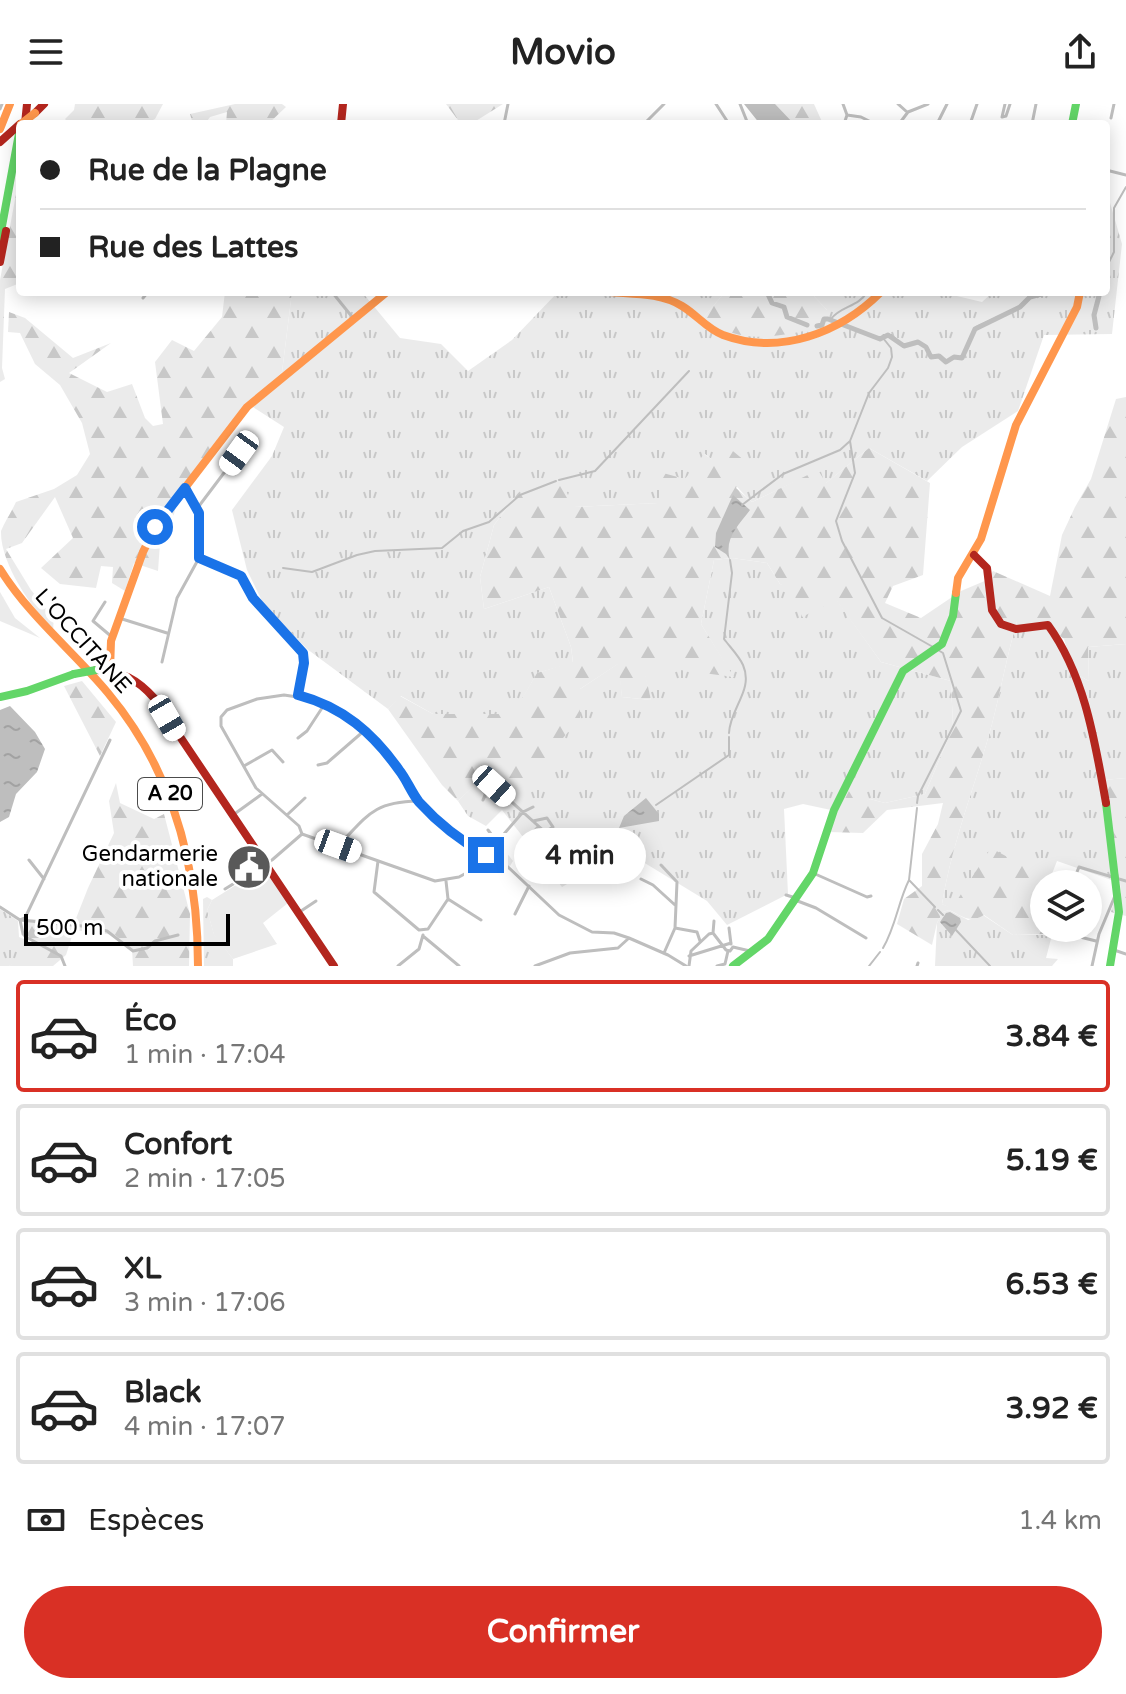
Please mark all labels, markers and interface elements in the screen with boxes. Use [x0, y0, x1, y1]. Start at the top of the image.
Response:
icon: menu [24, 30, 68, 74]
icon: share [1058, 30, 1102, 74]
text: Movio [510, 31, 616, 74]
text: Rue de la Plagne [88, 152, 327, 189]
text: Rue des Lattes [88, 229, 298, 266]
car [215, 427, 263, 479]
route start [137, 509, 173, 545]
street label: L'OCCITANE [29, 583, 137, 699]
car [145, 691, 189, 745]
car [468, 761, 520, 811]
road number: A 20 [138, 778, 202, 810]
car [311, 827, 365, 865]
callout: 4 min [514, 827, 646, 883]
route end [468, 837, 504, 873]
text: 4 min [545, 840, 615, 871]
place label: Gendarmerie nationale [82, 841, 218, 892]
public building icon: Gendarmerie nationale [225, 843, 273, 891]
map controls [1030, 870, 1102, 942]
button: layers [1030, 870, 1102, 942]
scale bar [24, 910, 230, 946]
text: 500 m [36, 915, 103, 941]
icon: car [28, 1000, 100, 1072]
text: Éco [124, 1002, 177, 1039]
text: 3.84 € [1006, 1018, 1098, 1055]
text: 1 min · 17:04 [124, 1039, 286, 1070]
icon: car [28, 1124, 100, 1196]
text: Confort [124, 1126, 232, 1163]
text: 5.19 € [1006, 1142, 1098, 1179]
text: 2 min · 17:05 [124, 1163, 286, 1194]
icon: car [28, 1248, 100, 1320]
text: XL [124, 1250, 161, 1287]
text: 6.53 € [1005, 1266, 1098, 1303]
text: 3 min · 17:06 [124, 1287, 286, 1318]
icon: car [28, 1372, 100, 1444]
text: Black [124, 1374, 201, 1411]
text: 3.92 € [1005, 1390, 1098, 1427]
text: 4 min · 17:07 [124, 1411, 286, 1442]
icon: cash [24, 1498, 68, 1542]
text: Espèces [88, 1502, 205, 1539]
text: 1.4 km [1018, 1505, 1102, 1536]
button: Confirmer [24, 1586, 1102, 1678]

